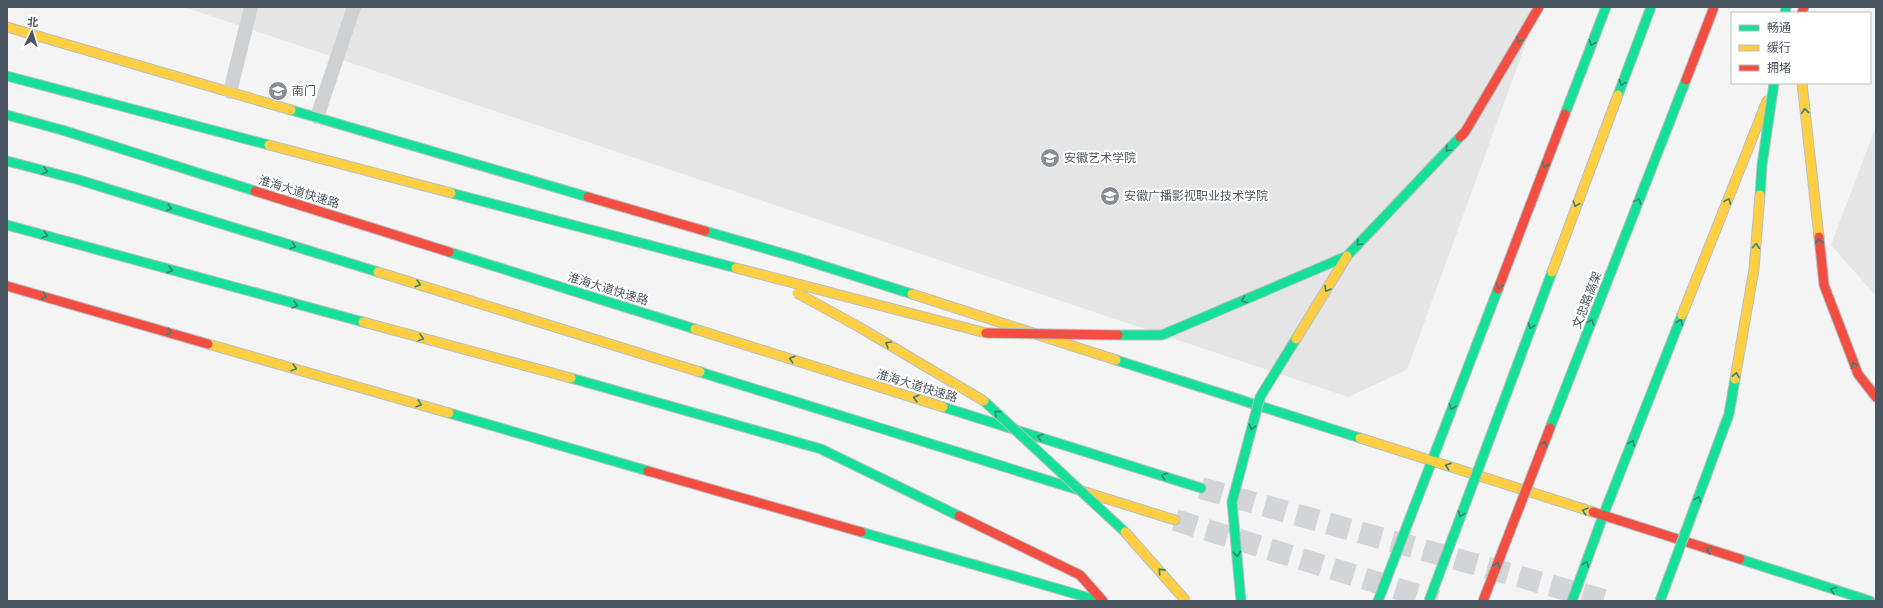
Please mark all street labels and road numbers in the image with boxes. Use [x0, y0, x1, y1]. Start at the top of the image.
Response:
street label: 淮海大道快速路 [256, 171, 342, 213]
street label: 淮海大道快速路 [565, 268, 651, 310]
street label: 文忠路高架 [1568, 269, 1606, 331]
street label: 淮海大道快速路 [874, 365, 960, 407]

